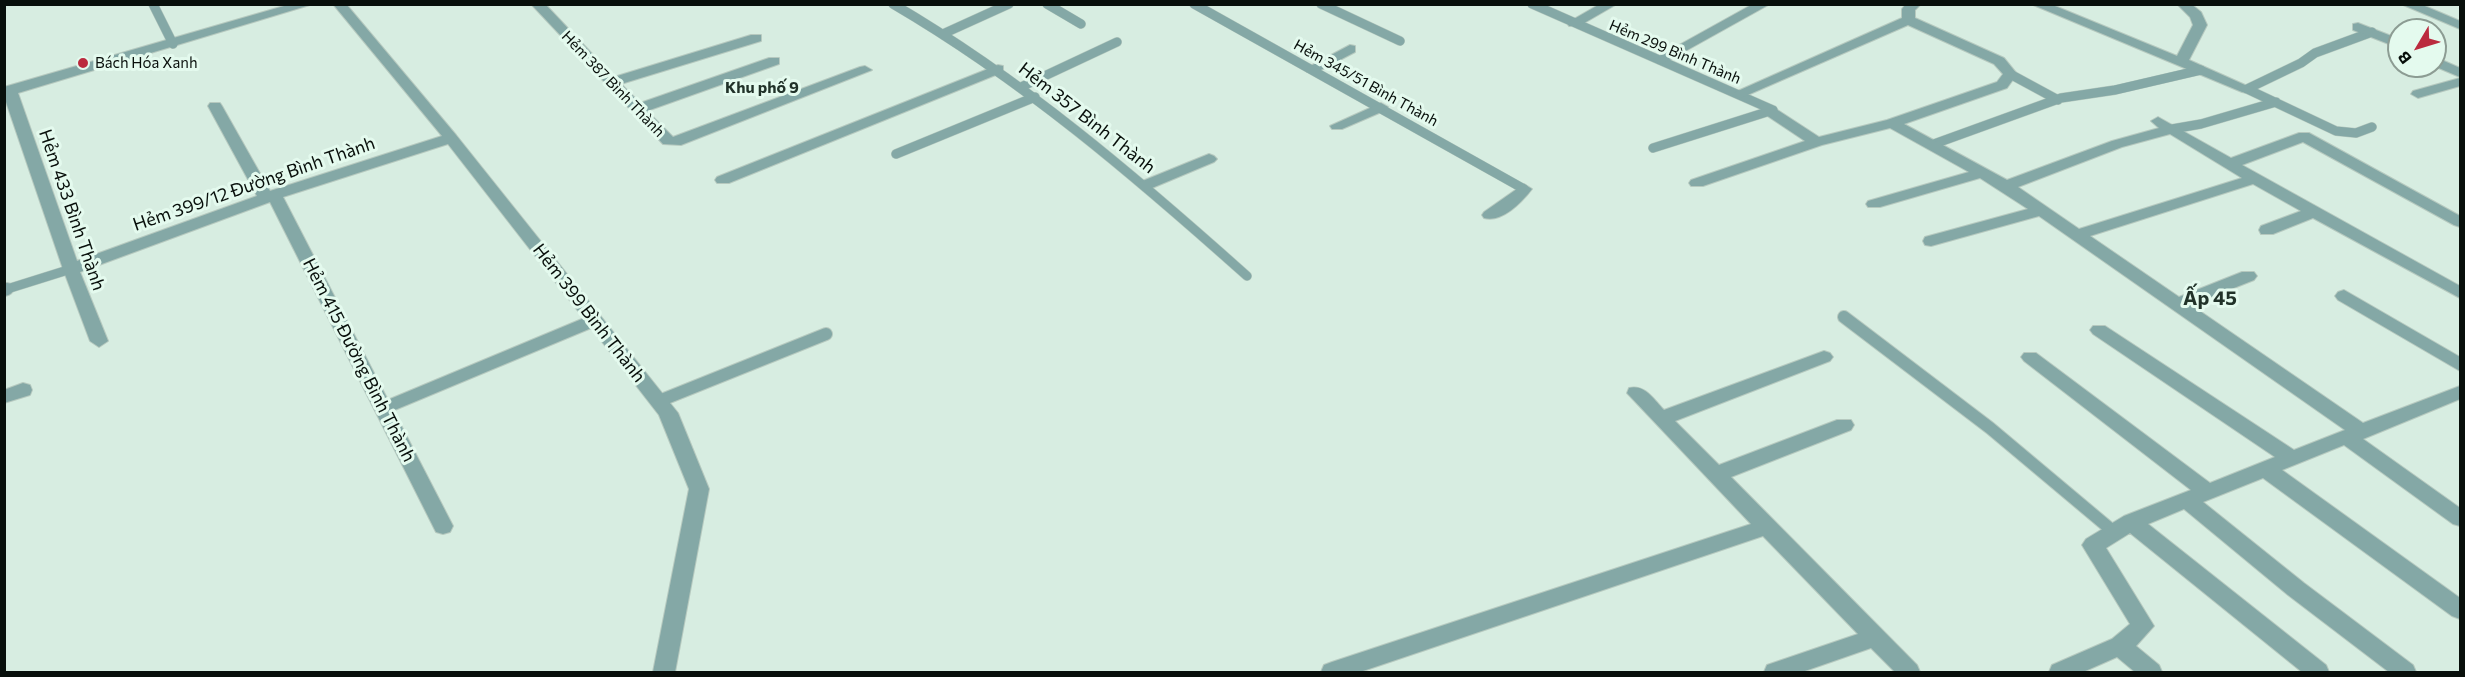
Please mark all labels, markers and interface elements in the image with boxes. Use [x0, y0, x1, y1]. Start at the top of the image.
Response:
street label: Hẻm 299 Bình Thành [1606, 16, 1744, 88]
north arrow [2387, 18, 2447, 78]
street label: Hẻm 387 Bình Thành [558, 27, 668, 141]
street label: Hẻm 345/51 Bình Thành [1291, 36, 1441, 130]
text: B [2393, 48, 2415, 68]
place label: Bách Hóa Xanh [95, 54, 197, 72]
marker: Bách Hóa Xanh [76, 56, 90, 70]
street label: Hẻm 357 Bình Thành [1014, 58, 1160, 178]
district label: Khu phố 9 [725, 78, 799, 98]
street label: Hẻm 433 Bình Thành [34, 127, 110, 293]
street label: Hẻm 399/12 Đường Bình Thành [130, 132, 378, 236]
street label: Hẻm 399 Bình Thành [528, 239, 650, 387]
street label: Hẻm 415 Đường Bình Thành [298, 255, 420, 465]
district label: Ấp 45 [2183, 286, 2237, 310]

